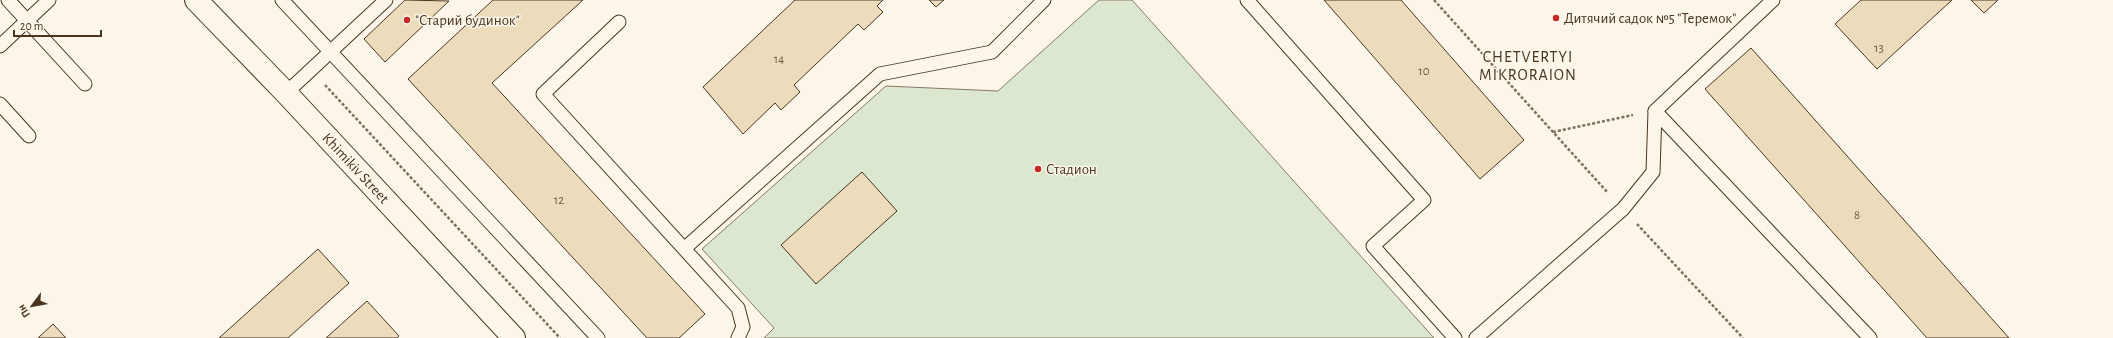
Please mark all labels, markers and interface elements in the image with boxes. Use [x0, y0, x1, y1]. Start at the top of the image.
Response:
place label: Дитячий садок №5 "Теремок" [1564, 11, 1736, 26]
scale bar [14, 12, 101, 38]
place label: "Старий будинок" [415, 13, 520, 28]
marker: Дитячий садок №5 "Теремок" [1551, 13, 1561, 23]
marker: "Старий будинок" [402, 15, 412, 25]
text: 20 m [20, 20, 43, 32]
house number: 13 [1874, 42, 1884, 55]
district label: CHETVERTYI MIKRORAION [1479, 49, 1577, 83]
house number: 14 [774, 53, 784, 66]
house number: 10 [1418, 65, 1430, 78]
street label: Khimikiv Street [319, 130, 392, 207]
place label: Стадион [1046, 162, 1097, 177]
marker: Стадион [1033, 164, 1043, 174]
house number: 12 [554, 194, 564, 207]
house number: 8 [1854, 209, 1860, 222]
north arrow [12, 286, 52, 326]
text: Пн [16, 302, 32, 320]

